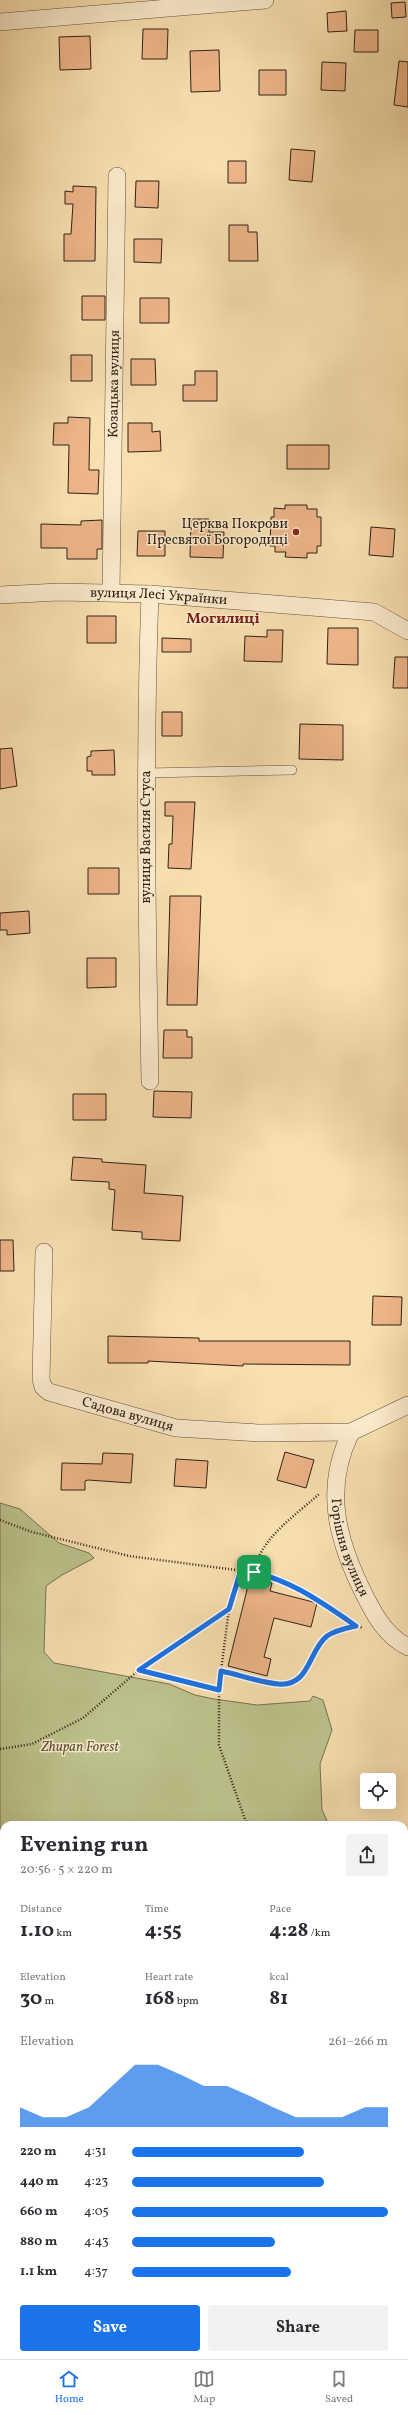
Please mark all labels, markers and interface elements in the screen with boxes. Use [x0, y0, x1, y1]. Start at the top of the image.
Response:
street label: Козацька вулиця [104, 330, 124, 438]
place label: Церква Покрови Пресвятої Богородиці [147, 515, 288, 550]
marker: Церква Покрови Пресвятої Богородиці [291, 527, 301, 537]
street label: вулиця Лесі Українки [90, 583, 229, 610]
district label: Могилиці [186, 609, 260, 630]
street label: вулиця Василя Стуса [137, 770, 156, 904]
street label: Садова вулиця [80, 1392, 176, 1436]
street label: Горішня вулиця [326, 1498, 373, 1600]
pin [237, 1555, 271, 1589]
icon: arrive [243, 1561, 265, 1583]
park label: Zhupan Forest [40, 1738, 119, 1757]
map controls [360, 1773, 396, 1809]
button: locate [360, 1773, 396, 1809]
text: Evening run [20, 1830, 149, 1861]
button: share [346, 1834, 388, 1876]
text: 20:56 · 5 × 220 m [20, 1861, 113, 1879]
text: Distance [20, 1902, 62, 1917]
text: Time [145, 1902, 169, 1917]
text: Pace [269, 1902, 291, 1917]
text: 1.10 [20, 1917, 54, 1945]
text: 4:55 [145, 1917, 182, 1945]
text: 4:28 [269, 1917, 308, 1945]
text: km [54, 1926, 72, 1941]
text: /km [308, 1926, 330, 1941]
text: Elevation [20, 1970, 66, 1985]
text: Heart rate [145, 1970, 193, 1985]
text: kcal [269, 1970, 289, 1985]
text: 30 [20, 1985, 42, 2013]
text: 168 [145, 1985, 175, 2013]
text: 81 [269, 1985, 288, 2013]
text: m [42, 1994, 54, 2009]
text: bpm [175, 1994, 199, 2009]
text: Elevation [20, 2033, 74, 2051]
text: 261–266 m [328, 2033, 388, 2051]
text: 220 m [20, 2143, 57, 2161]
text: 4:31 [84, 2143, 107, 2161]
text: 440 m [20, 2173, 59, 2191]
text: 4:23 [84, 2173, 108, 2191]
text: 660 m [20, 2203, 57, 2221]
text: 4:05 [84, 2203, 109, 2221]
text: 880 m [20, 2233, 57, 2251]
text: 4:43 [84, 2233, 109, 2251]
text: 1.1 km [20, 2263, 57, 2281]
text: 4:37 [84, 2263, 108, 2281]
button: Save [20, 2305, 200, 2351]
button: Share [208, 2305, 388, 2351]
tab: Home [55, 2368, 84, 2407]
tab: Map [193, 2368, 215, 2407]
tab: Saved [325, 2368, 353, 2407]

